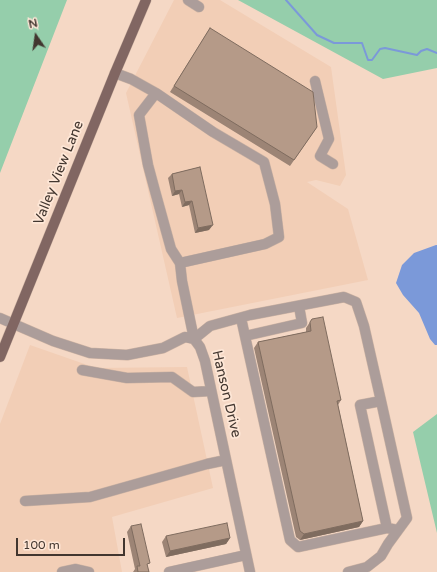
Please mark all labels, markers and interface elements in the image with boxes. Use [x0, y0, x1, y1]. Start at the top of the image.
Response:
north arrow [16, 16, 56, 56]
text: N [27, 16, 39, 31]
street label: Valley View Lane [30, 118, 88, 228]
street label: Hanson Drive [208, 349, 244, 439]
scale bar [18, 530, 127, 556]
text: 100 m [23, 538, 60, 552]

